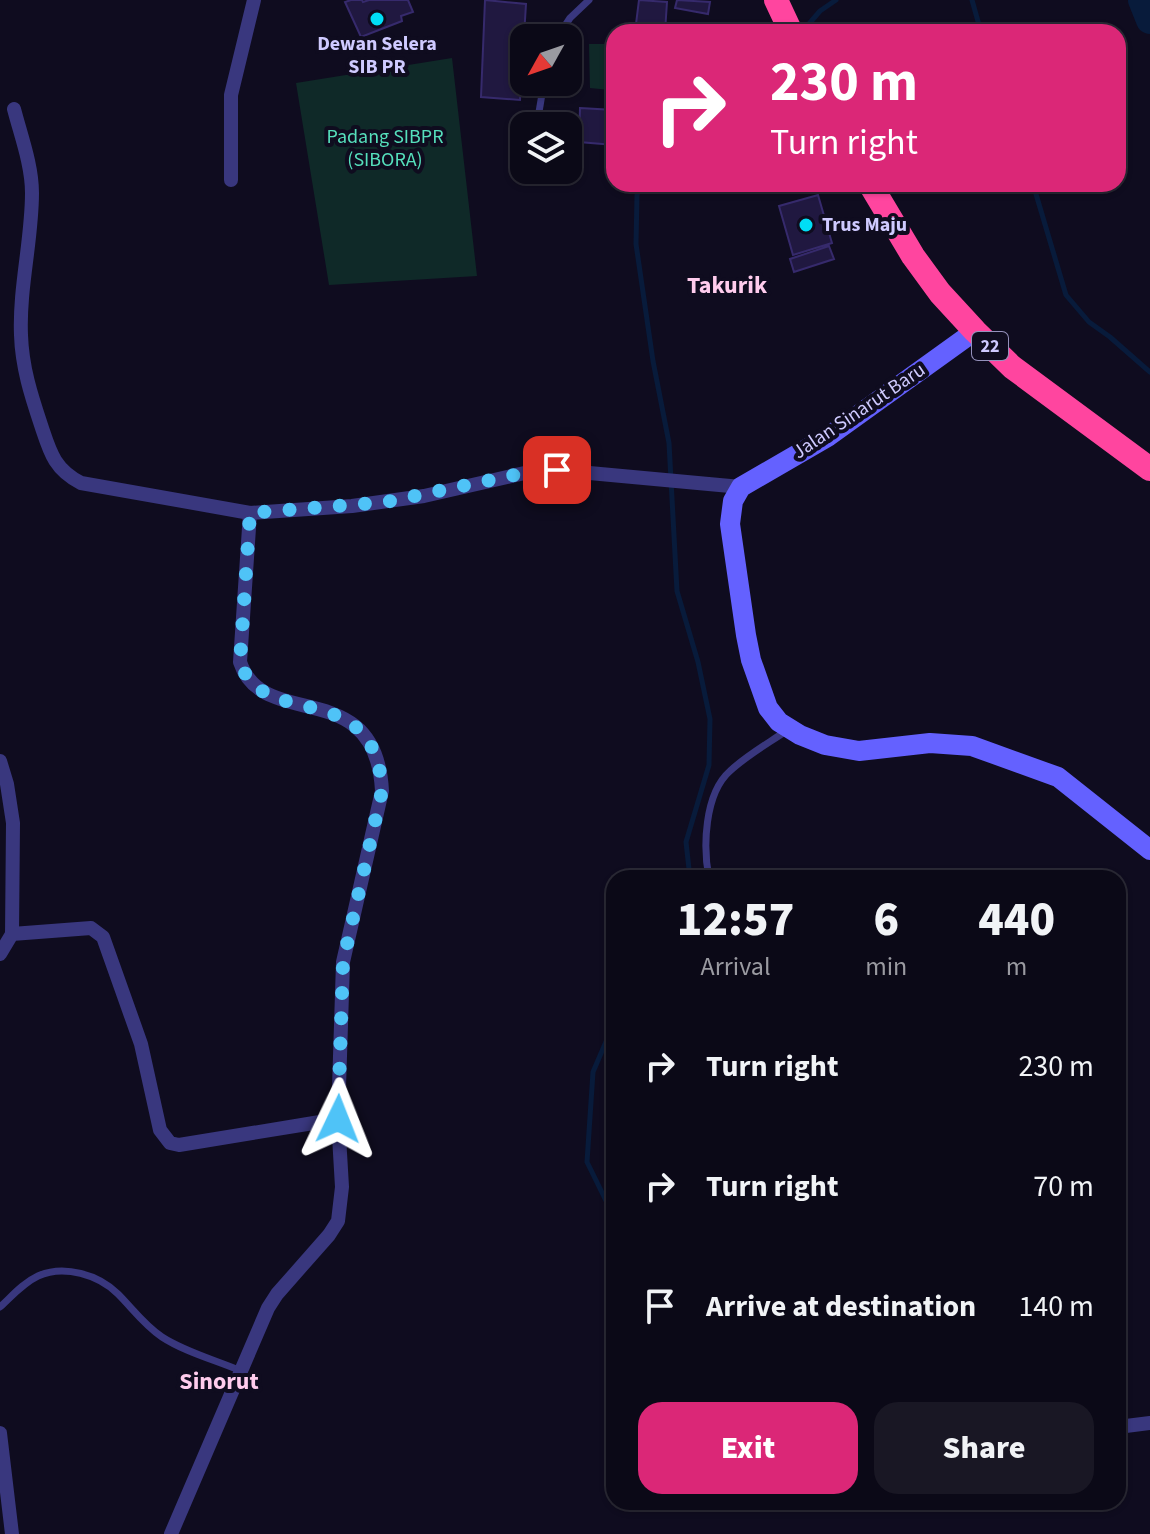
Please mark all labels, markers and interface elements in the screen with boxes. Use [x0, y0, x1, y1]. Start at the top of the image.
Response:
marker: Dewan Selera SIB PR [368, 10, 386, 28]
north arrow [510, 24, 582, 96]
map controls [510, 24, 582, 184]
place label: Dewan Selera SIB PR [317, 30, 437, 81]
text: 230 m [770, 43, 918, 122]
icon: right [638, 56, 742, 160]
button: layers [510, 112, 582, 184]
text: Turn right [770, 117, 918, 168]
park label: Padang SIBPR (SIBORA) [326, 123, 444, 174]
place label: Trus Maju [822, 211, 907, 239]
marker: Trus Maju [797, 216, 815, 234]
district label: Takurik [687, 268, 768, 303]
road number: 22 [972, 332, 1008, 360]
street label: Jalan Sinarut Baru [787, 356, 931, 466]
pin [523, 436, 591, 504]
icon: arrive [535, 448, 579, 492]
text: 12:57 [677, 886, 794, 954]
text: 6 [873, 886, 899, 954]
text: 440 [978, 886, 1055, 954]
text: Arrival [701, 948, 771, 985]
text: min [865, 948, 907, 985]
text: m [1006, 948, 1027, 985]
icon: right [638, 1044, 682, 1088]
text: Turn right [706, 1045, 838, 1088]
text: 230 m [1018, 1045, 1094, 1088]
position arrow [296, 1077, 380, 1161]
icon: right [638, 1164, 682, 1208]
text: Turn right [706, 1165, 838, 1208]
text: 70 m [1033, 1165, 1094, 1208]
icon: arrive [638, 1284, 682, 1328]
text: Arrive at destination [706, 1285, 976, 1328]
text: 140 m [1018, 1285, 1094, 1328]
district label: Sinorut [179, 1364, 259, 1399]
button: Exit [638, 1402, 858, 1494]
button: Share [874, 1402, 1094, 1494]

